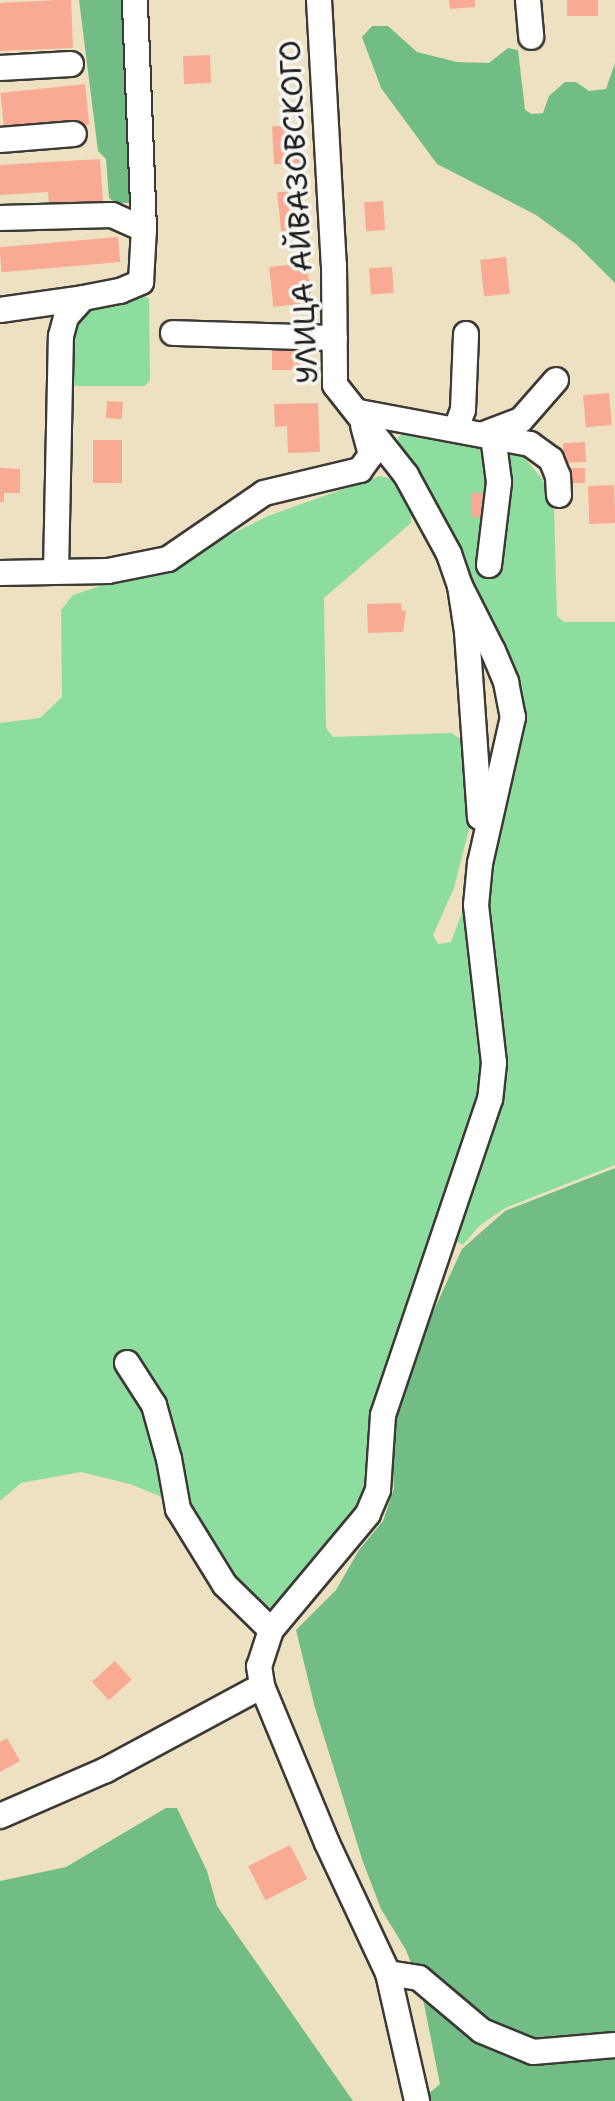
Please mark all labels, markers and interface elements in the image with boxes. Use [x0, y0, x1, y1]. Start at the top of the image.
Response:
street label: УЛИЦА АЙВАЗОВСКОГО [272, 39, 326, 385]

